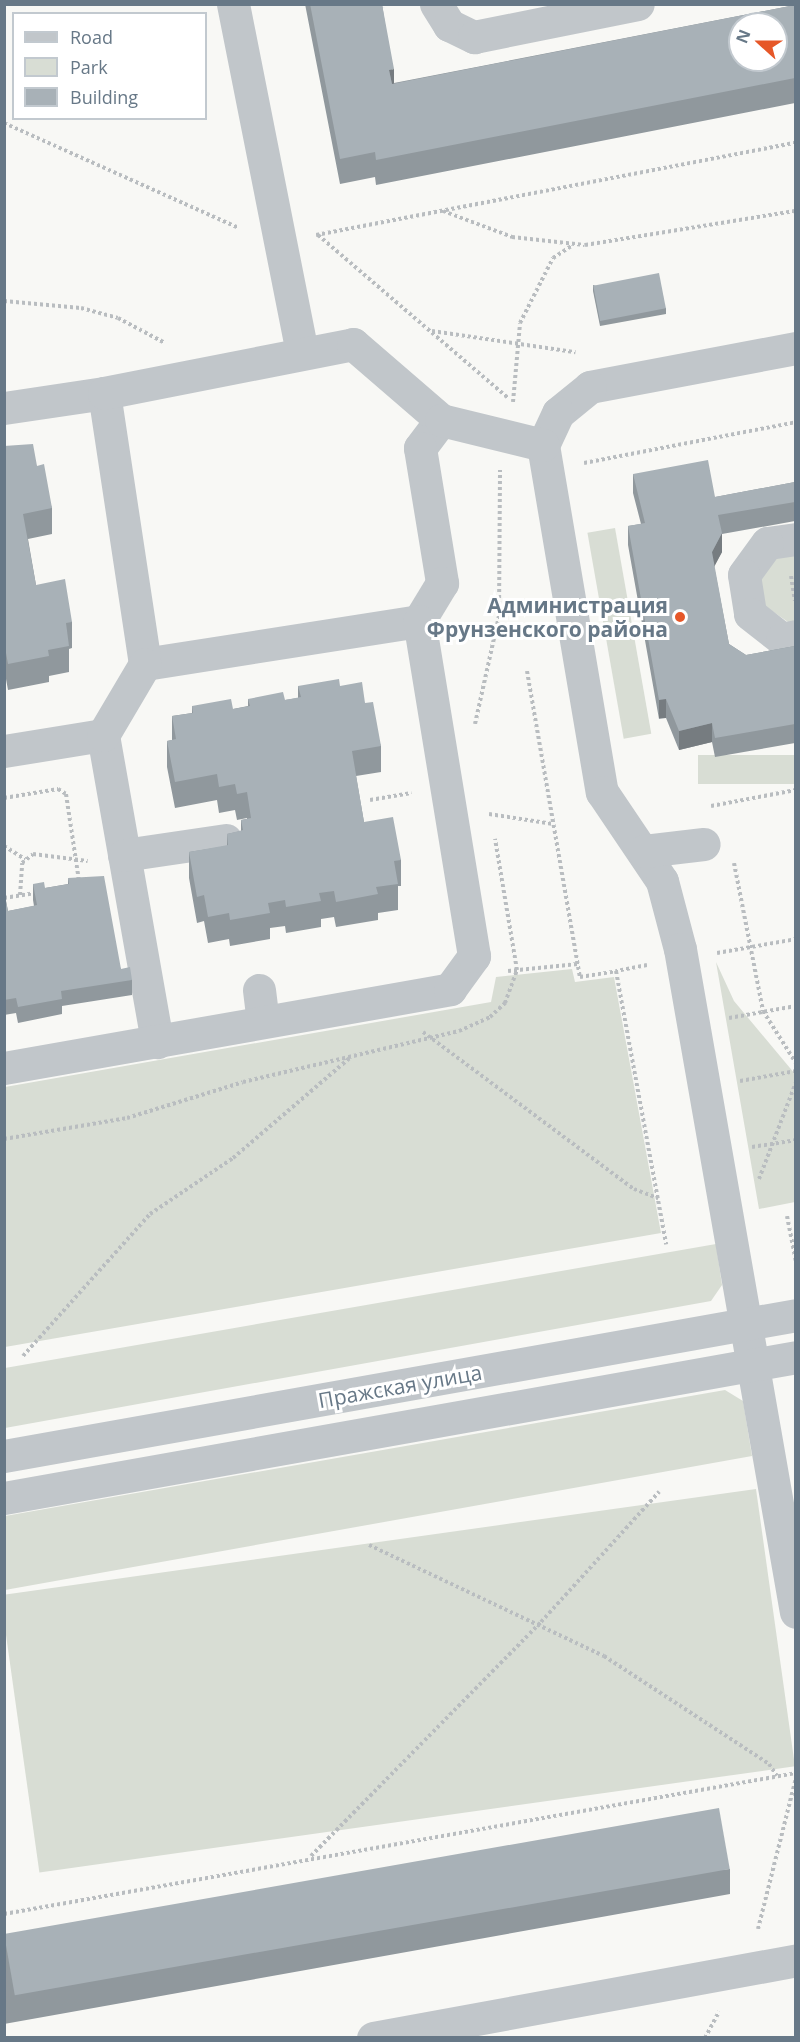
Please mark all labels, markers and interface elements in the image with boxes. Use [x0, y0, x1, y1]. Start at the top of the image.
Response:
legend [12, 12, 207, 120]
north arrow [728, 12, 788, 72]
text: Road [70, 25, 113, 49]
text: N [730, 26, 756, 46]
text: Park [70, 55, 108, 79]
text: Building [70, 85, 138, 109]
place label: Администрация Фрунзенского района [427, 592, 668, 642]
marker: Администрация Фрунзенского района [673, 610, 687, 624]
street label: Пражская улица [316, 1359, 484, 1413]

